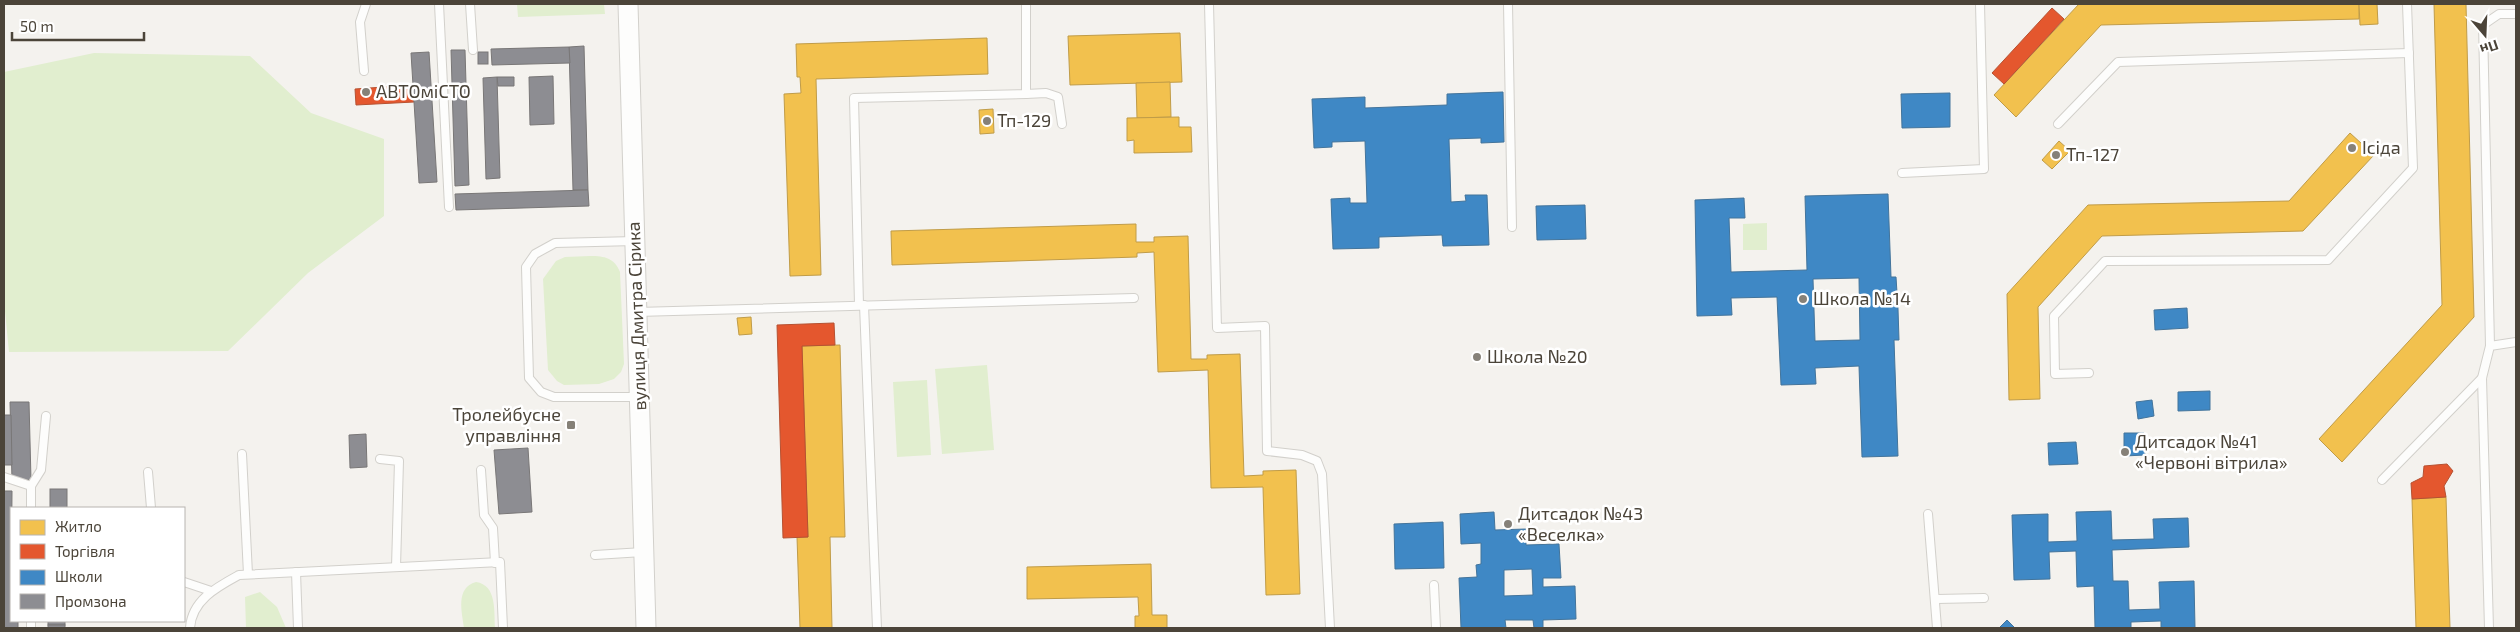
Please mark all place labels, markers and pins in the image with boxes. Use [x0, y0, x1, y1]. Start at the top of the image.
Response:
place label: АВТОміСТО [376, 80, 471, 102]
marker: АВТОміСТО [360, 86, 372, 98]
place label: Тп-129 [997, 109, 1051, 131]
marker: Тп-129 [981, 115, 993, 127]
place label: Ісіда [2362, 136, 2401, 158]
marker: Ісіда [2346, 142, 2358, 154]
place label: Тп-127 [2066, 143, 2119, 165]
marker: Тп-127 [2050, 149, 2062, 161]
place label: Школа №14 [1813, 287, 1911, 309]
marker: Школа №14 [1797, 293, 1809, 305]
place label: Школа №20 [1487, 345, 1588, 367]
marker: Школа №20 [1471, 351, 1483, 363]
place label: Тролейбусне управління [452, 403, 561, 446]
marker: Тролейбусне управління [565, 419, 577, 431]
place label: Дитсадок №41 «Червоні вітрила» [2135, 430, 2288, 473]
marker: Дитсадок №41 «Червоні вітрила» [2119, 446, 2131, 458]
place label: Дитсадок №43 «Веселка» [1518, 502, 1643, 545]
marker: Дитсадок №43 «Веселка» [1502, 518, 1514, 530]

